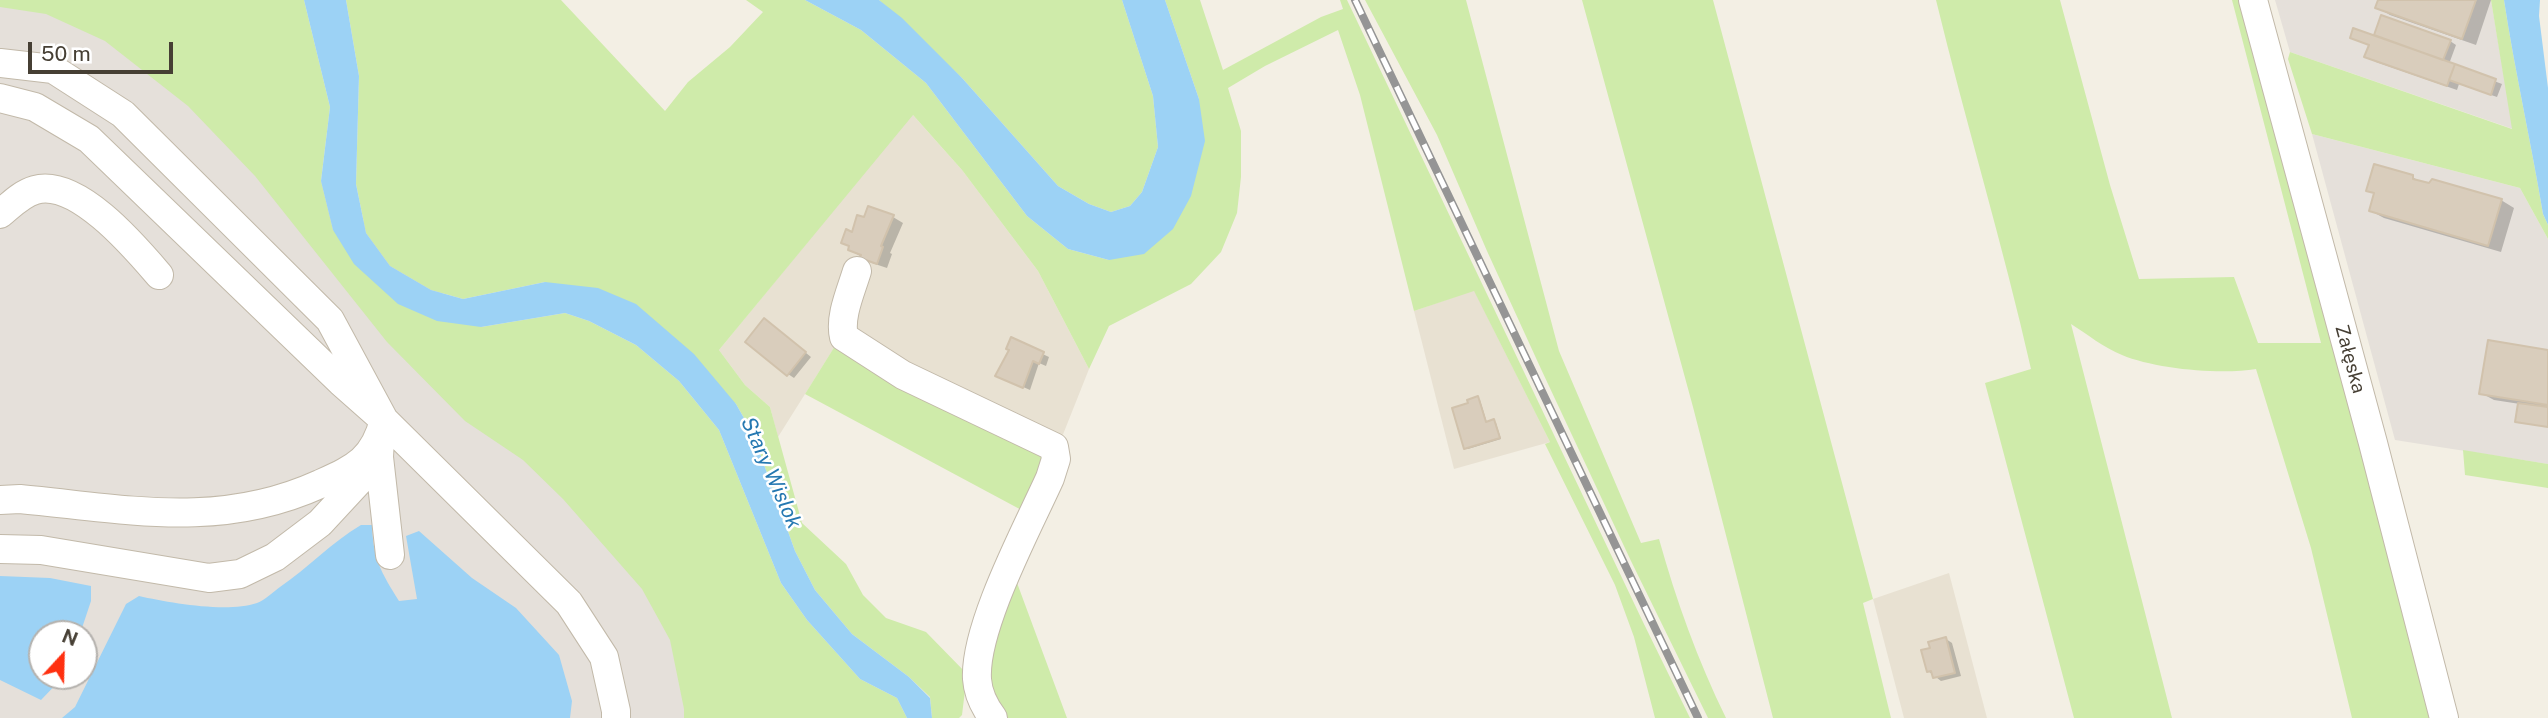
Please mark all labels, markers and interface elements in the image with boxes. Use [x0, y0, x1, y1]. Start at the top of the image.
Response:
scale bar [32, 28, 177, 72]
text: 50 m [41, 41, 91, 66]
street label: Załęska [2330, 322, 2370, 396]
water label: Stary Wislok [735, 413, 807, 533]
north arrow [28, 620, 98, 690]
text: N [59, 624, 81, 650]

